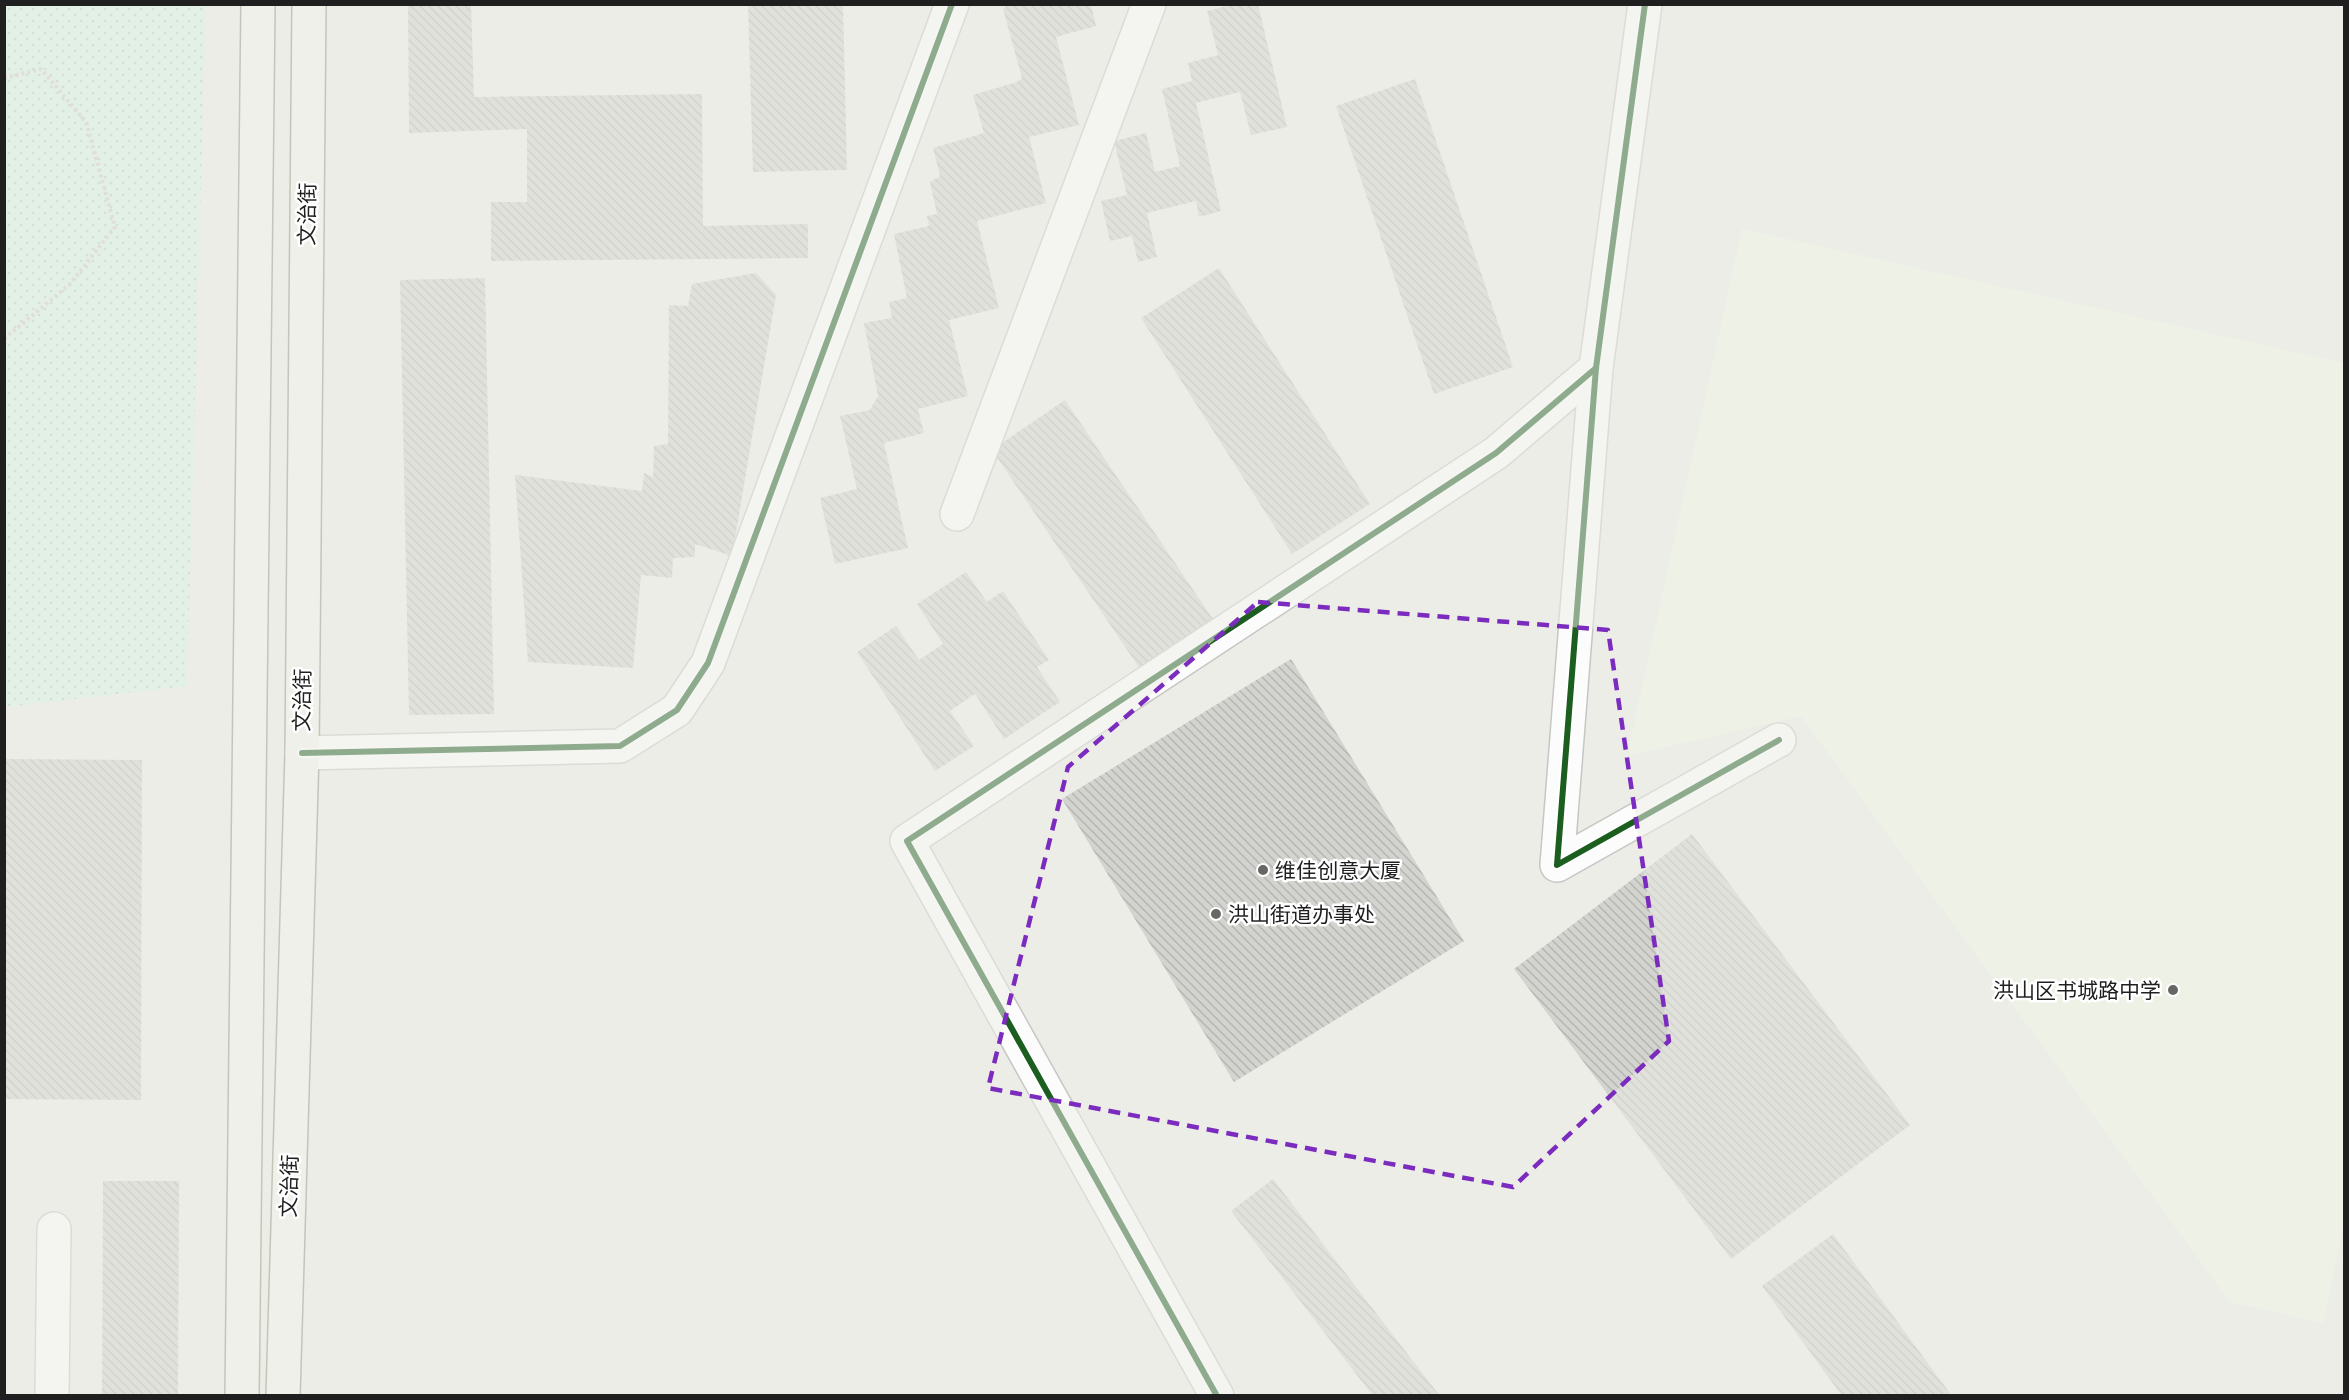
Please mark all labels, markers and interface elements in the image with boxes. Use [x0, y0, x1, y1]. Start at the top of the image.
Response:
street label: 文治街 [294, 182, 320, 246]
street label: 文治街 [289, 668, 315, 732]
place label: 维佳创意大厦 [1275, 858, 1401, 883]
marker: 维佳创意大厦 [1256, 863, 1270, 877]
place label: 洪山街道办事处 [1228, 902, 1375, 927]
marker: 洪山街道办事处 [1209, 907, 1223, 921]
place label: 洪山区书城路中学 [1993, 978, 2161, 1003]
marker: 洪山区书城路中学 [2166, 983, 2180, 997]
street label: 文治街 [275, 1154, 303, 1218]

